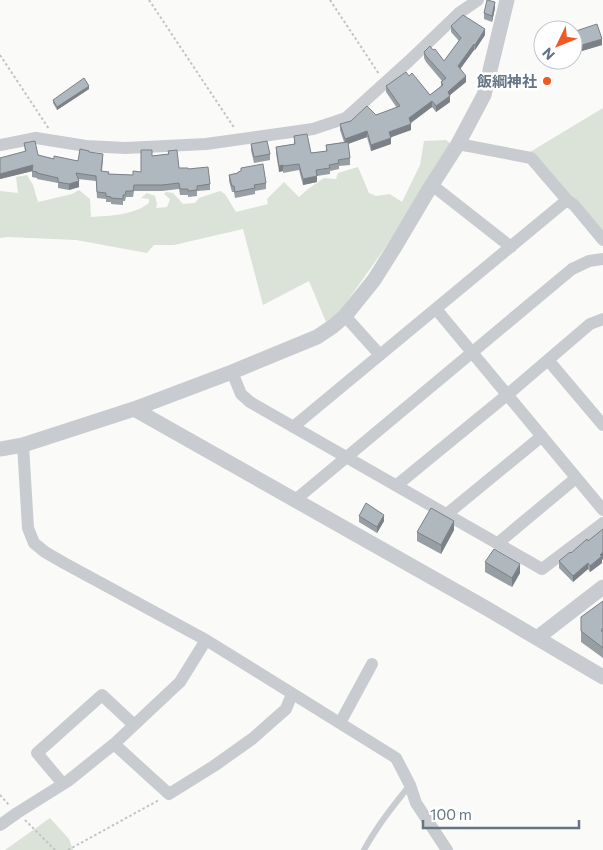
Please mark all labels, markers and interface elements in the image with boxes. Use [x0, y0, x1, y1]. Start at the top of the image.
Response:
north arrow [533, 20, 583, 70]
text: N [538, 45, 558, 64]
place label: 飯綱神社 [477, 72, 537, 90]
marker: 飯綱神社 [541, 75, 553, 87]
scale bar [423, 798, 579, 830]
text: 100 m [430, 805, 472, 823]

